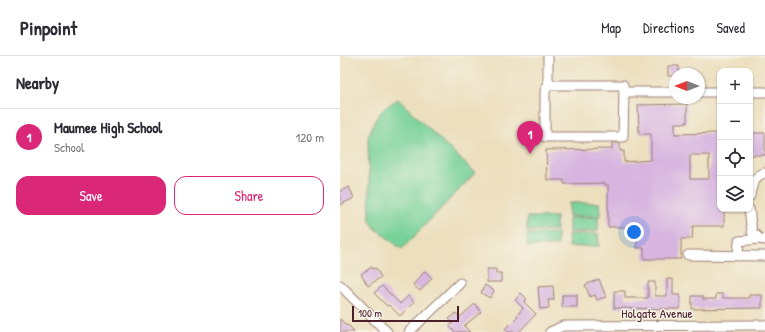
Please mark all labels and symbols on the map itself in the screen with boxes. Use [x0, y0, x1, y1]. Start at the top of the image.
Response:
north arrow [669, 68, 705, 104]
pin: 1 [517, 121, 543, 154]
your location [624, 222, 644, 242]
scale bar [352, 304, 459, 323]
street label: Holgate Avenue [621, 304, 693, 322]

